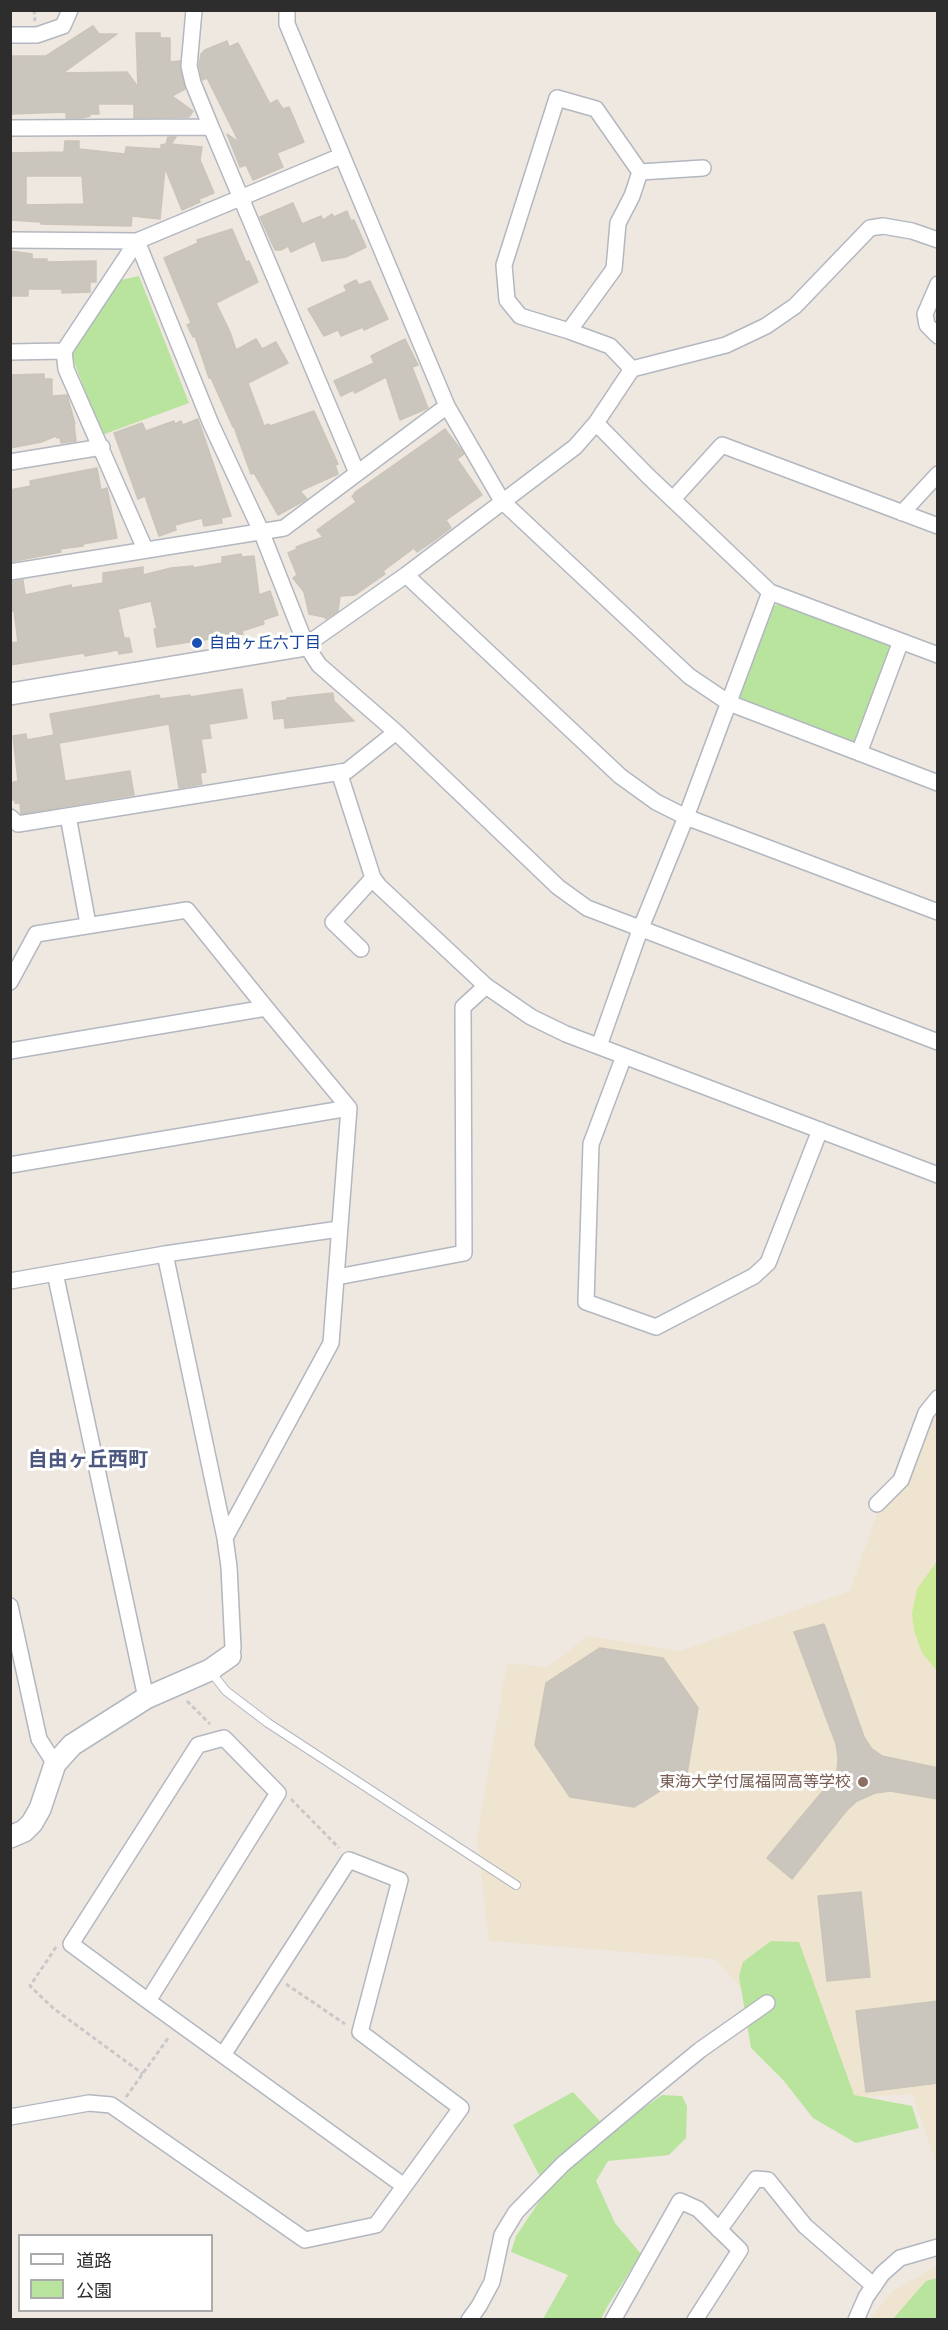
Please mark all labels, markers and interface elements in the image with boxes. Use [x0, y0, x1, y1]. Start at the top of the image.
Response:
place label: 自由ヶ丘六丁目 [209, 633, 321, 653]
marker: 自由ヶ丘六丁目 [190, 636, 204, 650]
district label: 自由ヶ丘西町 [28, 1447, 148, 1471]
place label: 東海大学付属福岡高等学校 [659, 1772, 851, 1792]
marker: 東海大学付属福岡高等学校 [856, 1775, 870, 1789]
legend [18, 2234, 213, 2312]
text: 道路 [76, 2250, 112, 2270]
text: 公園 [76, 2280, 112, 2300]

